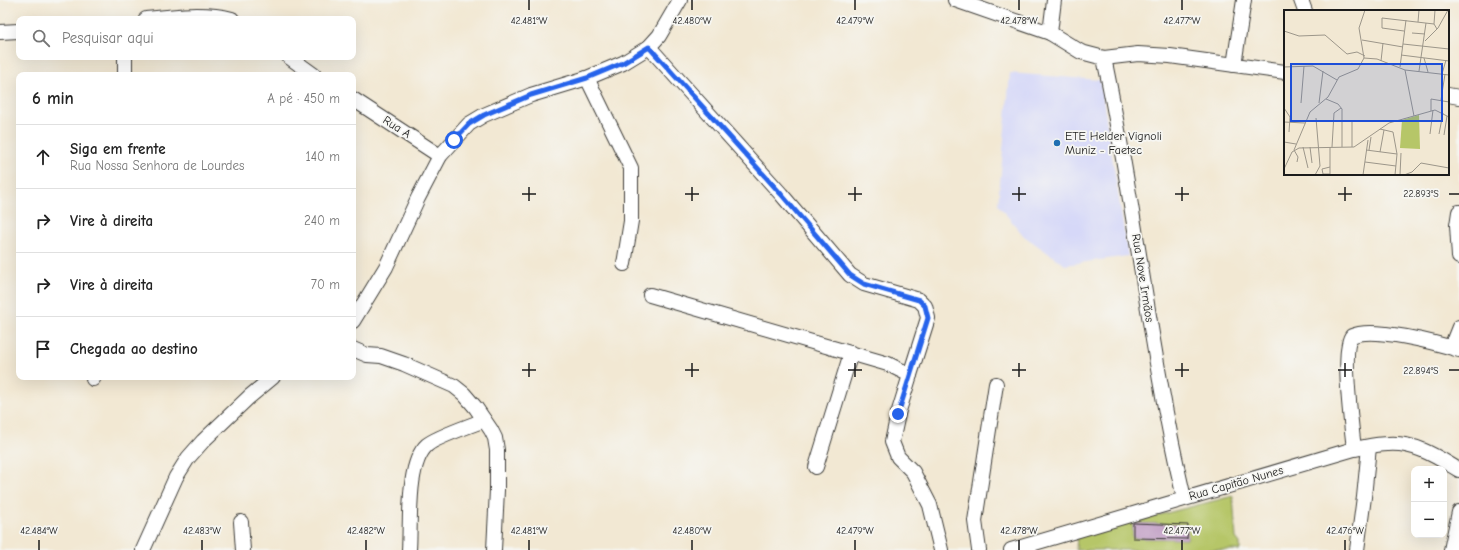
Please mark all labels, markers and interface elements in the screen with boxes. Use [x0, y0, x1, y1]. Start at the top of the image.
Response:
inset map [1284, 10, 1449, 175]
text: 42.481°W [511, 15, 548, 27]
text: 42.480°W [673, 15, 712, 27]
text: 42.479°W [836, 15, 874, 27]
text: 42.478°W [1000, 15, 1038, 27]
text: 42.477°W [1163, 15, 1201, 27]
search box [16, 16, 356, 60]
icon: search [30, 27, 52, 49]
text: Pesquisar aqui [62, 29, 154, 47]
text: 6 min [32, 89, 74, 108]
text: A pé · 450 m [267, 91, 340, 106]
street label: Rua A [380, 113, 414, 141]
place label: ETE Helder Vignoli Muniz - Faetec [1065, 129, 1162, 157]
route start [445, 131, 463, 149]
marker: ETE Helder Vignoli Muniz - Faetec [1052, 138, 1062, 148]
text: Siga em frente [70, 140, 166, 158]
icon: ahead [32, 146, 54, 168]
text: 140 m [306, 149, 340, 164]
text: Rua Nossa Senhora de Lourdes [70, 158, 244, 173]
text: 22.893°S [1403, 188, 1439, 200]
icon: right [32, 210, 54, 232]
text: Vire à direita [70, 212, 153, 230]
text: 240 m [304, 213, 340, 228]
street label: Rua Nove Irmãos [1129, 233, 1157, 323]
icon: right [32, 274, 54, 296]
text: Vire à direita [70, 276, 153, 294]
text: 70 m [311, 277, 340, 292]
icon: arrive [32, 338, 54, 360]
text: Chegada ao destino [70, 340, 198, 358]
text: 22.894°S [1403, 365, 1439, 377]
route end [889, 405, 907, 423]
street label: Rua Capitão Nunes [1187, 463, 1285, 503]
map controls [1411, 466, 1447, 538]
button: + [1411, 466, 1447, 502]
button: − [1411, 502, 1447, 538]
text: 42.484°W [20, 525, 58, 537]
text: 42.483°W [183, 525, 221, 537]
text: 42.482°W [347, 525, 385, 537]
text: 42.481°W [511, 525, 548, 537]
text: 42.480°W [673, 525, 712, 537]
text: 42.479°W [836, 525, 874, 537]
text: 42.478°W [1000, 525, 1038, 537]
text: 42.477°W [1163, 525, 1201, 537]
text: 42.476°W [1326, 525, 1364, 537]

